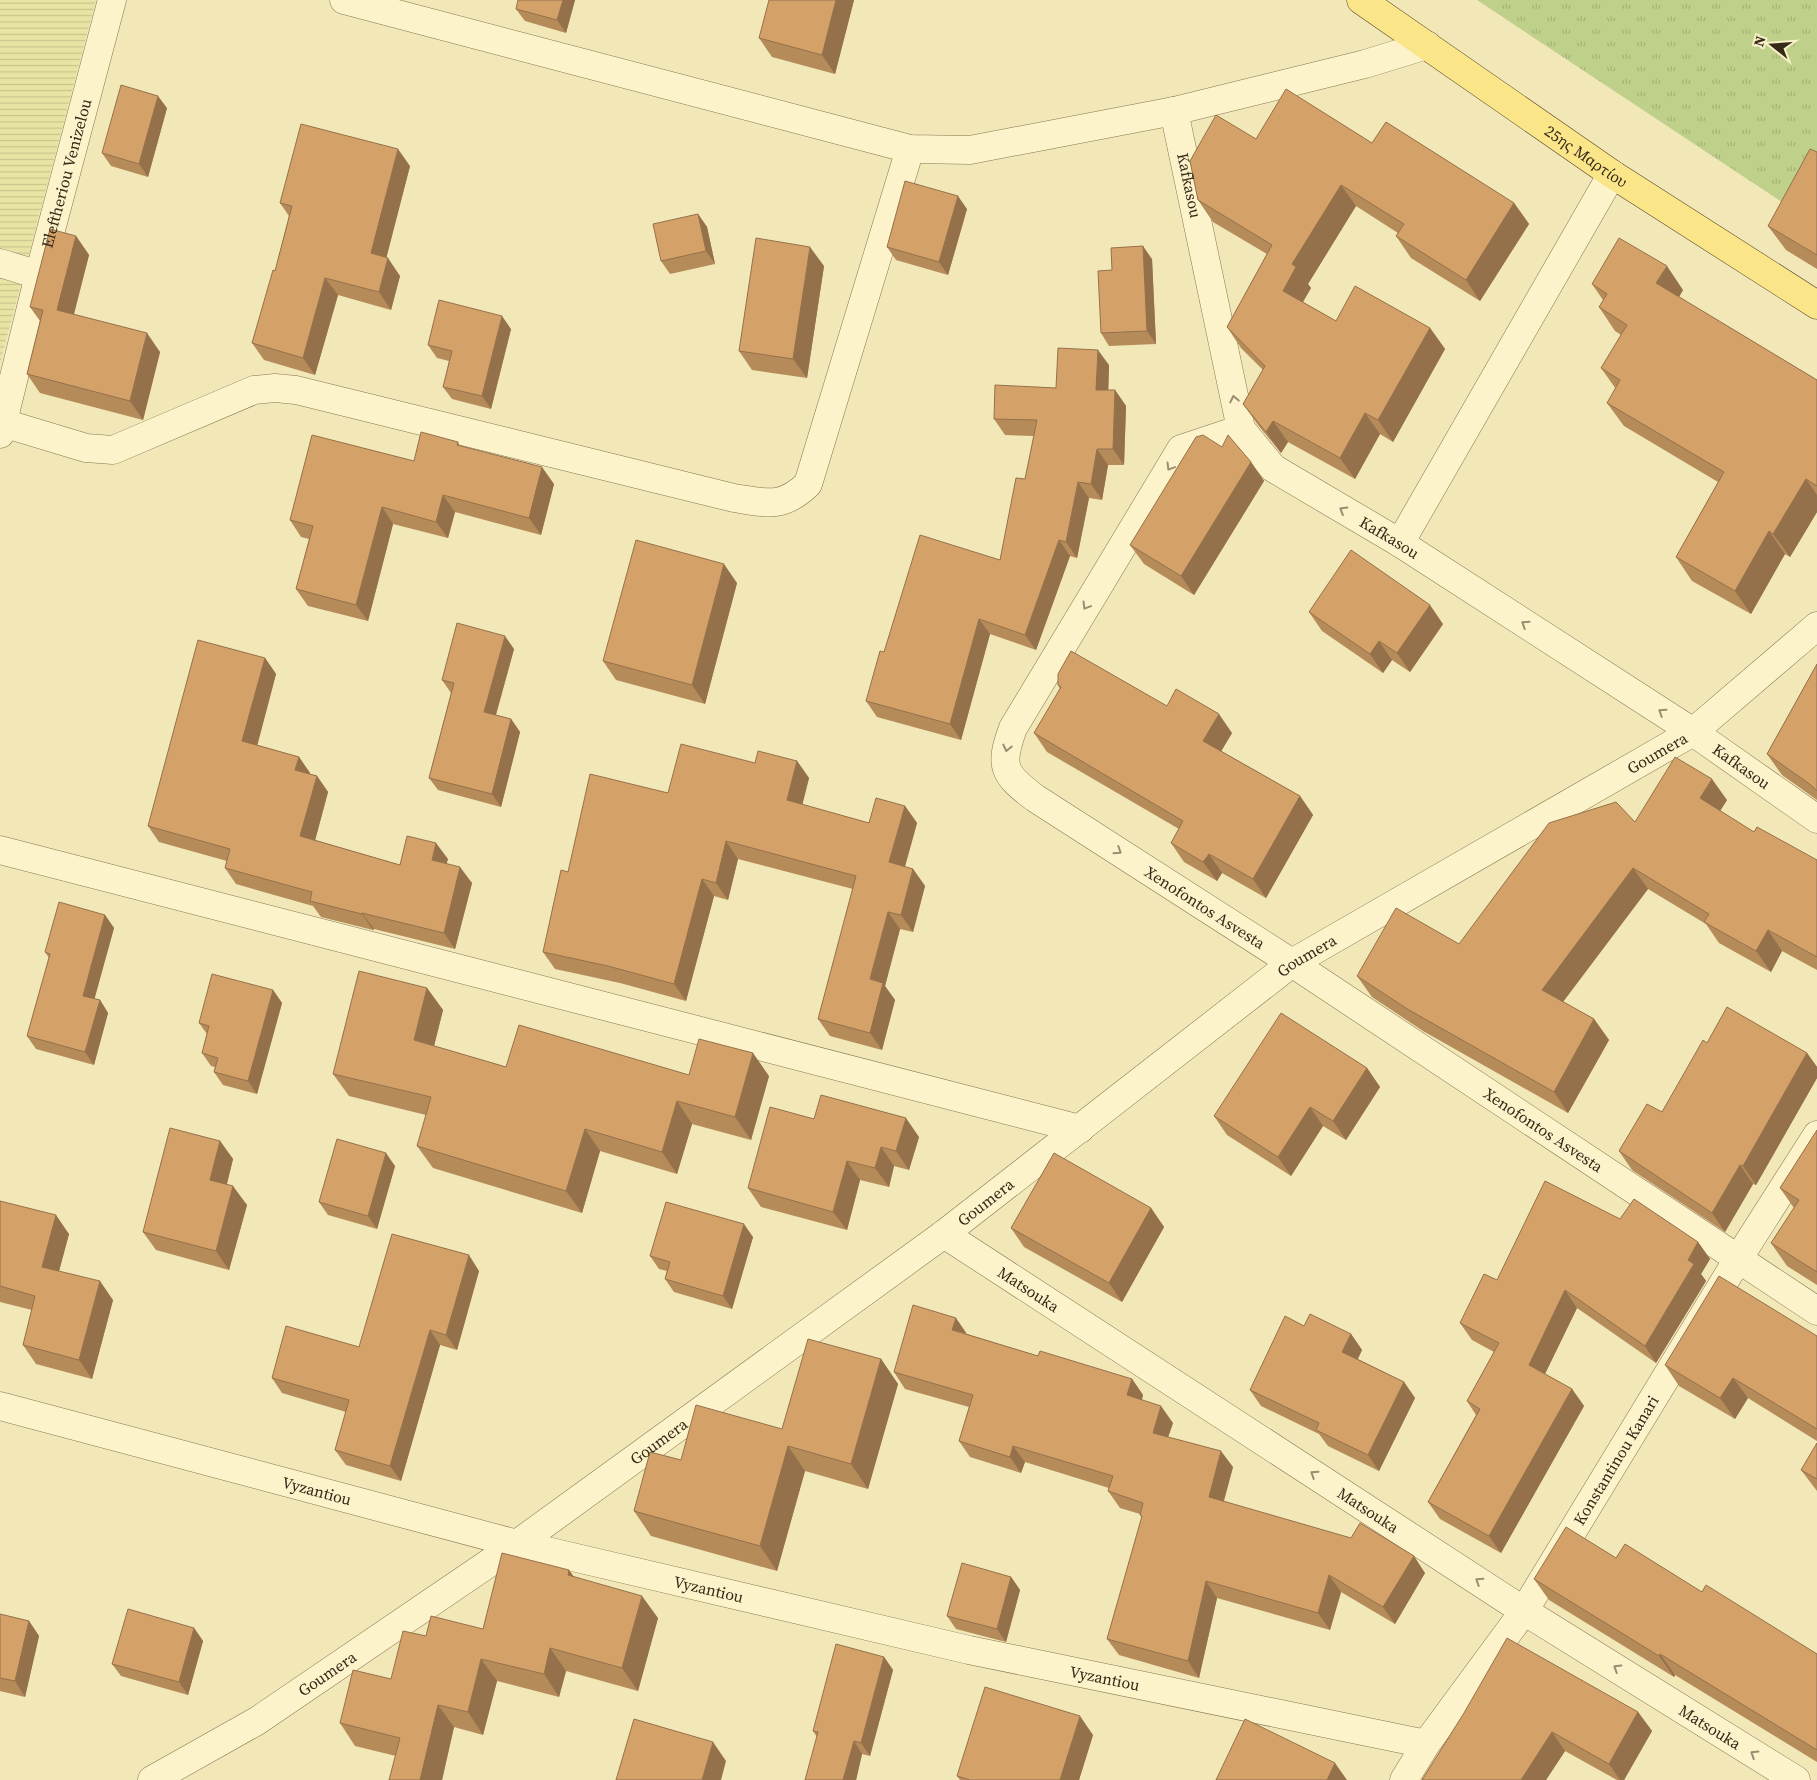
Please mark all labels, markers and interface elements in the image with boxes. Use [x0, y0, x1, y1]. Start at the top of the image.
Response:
north arrow [1747, 20, 1797, 70]
text: N [1749, 33, 1771, 49]
street label: Eleftheriou Venizelou [36, 96, 96, 250]
street label: 25ης Μαρτίου [1540, 120, 1632, 192]
street label: Kafkasou [1172, 151, 1207, 220]
one-way arrow [1230, 395, 1240, 404]
one-way arrow [1167, 462, 1177, 471]
one-way arrow [1340, 506, 1349, 516]
street label: Kafkasou [1356, 511, 1424, 564]
one-way arrow [1083, 601, 1093, 610]
one-way arrow [1521, 621, 1531, 630]
one-way arrow [1658, 709, 1667, 718]
street label: Goumera [1623, 726, 1692, 779]
street label: Kafkasou [1708, 738, 1775, 794]
one-way arrow [1002, 743, 1013, 752]
one-way arrow [1113, 845, 1122, 855]
street label: Xenofontos Asvesta [1141, 860, 1270, 954]
street label: Goumera [1272, 928, 1341, 982]
street label: Xenofontos Asvesta [1479, 1082, 1608, 1178]
street label: Goumera [952, 1172, 1019, 1231]
street label: Matsouka [994, 1261, 1064, 1318]
street label: Konstantinou Kanari [1568, 1391, 1664, 1529]
street label: Goumera [625, 1412, 693, 1470]
street label: Vyzantiou [280, 1471, 354, 1510]
one-way arrow [1310, 1471, 1319, 1480]
street label: Matsouka [1333, 1482, 1404, 1538]
street label: Vyzantiou [672, 1570, 746, 1608]
one-way arrow [1476, 1578, 1485, 1588]
street label: Goumera [293, 1645, 361, 1701]
street label: Vyzantiou [1068, 1660, 1142, 1696]
one-way arrow [1613, 1665, 1622, 1674]
street label: Matsouka [1675, 1699, 1746, 1755]
one-way arrow [1751, 1751, 1760, 1761]

